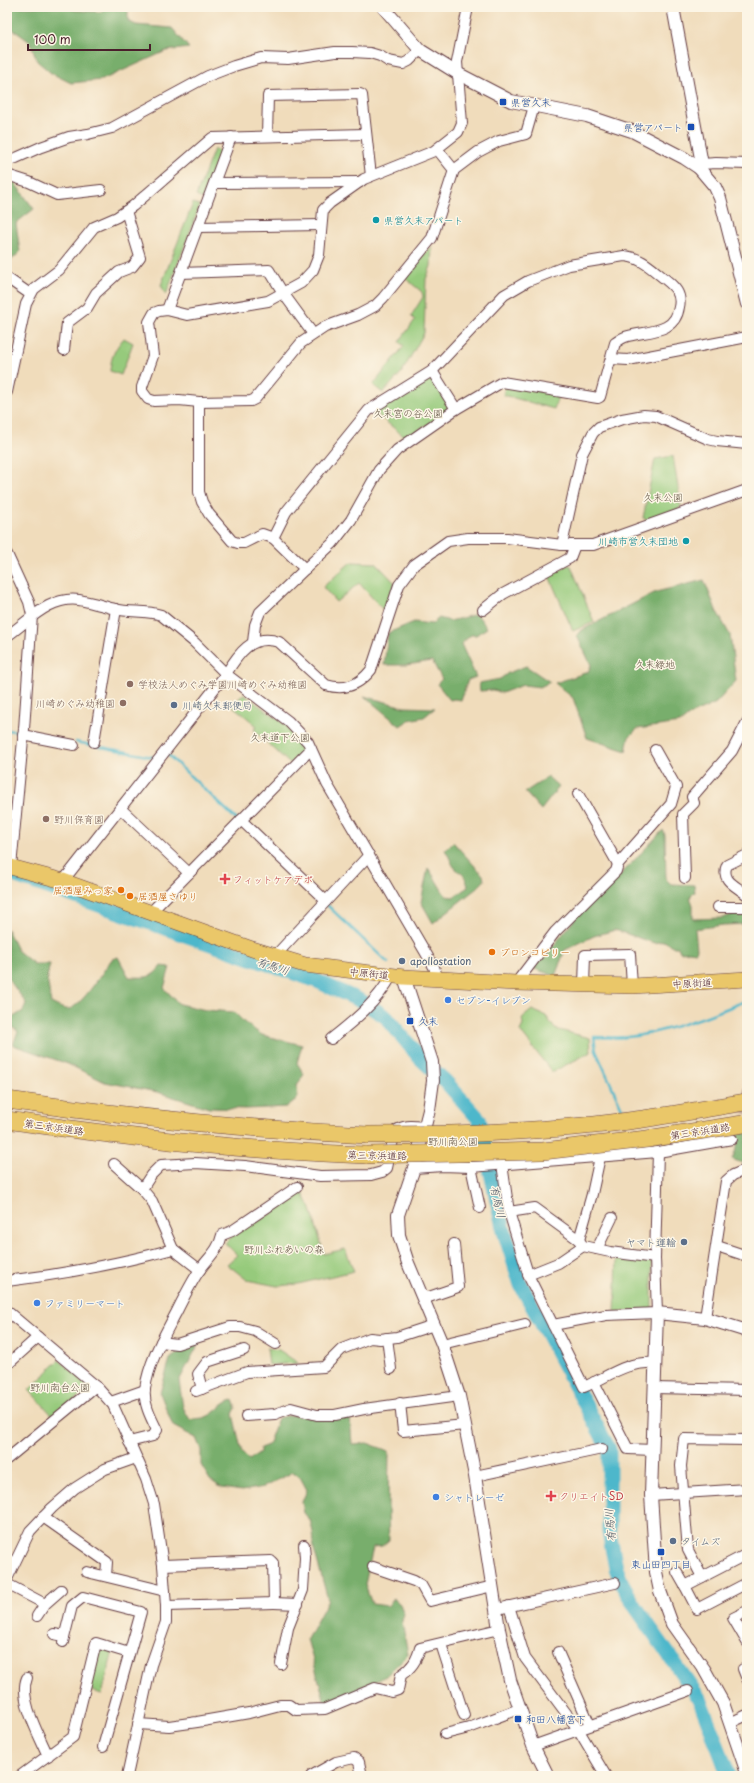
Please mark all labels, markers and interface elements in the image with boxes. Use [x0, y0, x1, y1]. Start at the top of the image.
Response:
scale bar [28, 26, 150, 52]
text: 100 m [34, 30, 71, 48]
place label: 県営久末 [511, 94, 551, 109]
marker: 県営久末 [498, 97, 508, 107]
place label: 県営アパート [624, 119, 683, 134]
marker: 県営アパート [686, 122, 696, 132]
place label: 県営久末アパート [384, 212, 463, 227]
marker: 県営久末アパート [371, 215, 381, 225]
park label: 久末宮の谷公園 [373, 405, 443, 420]
park label: 久末公園 [643, 489, 683, 504]
place label: 川崎市営久末団地 [598, 533, 678, 548]
marker: 川崎市営久末団地 [681, 536, 691, 546]
park label: 久末緑地 [635, 656, 675, 671]
place label: 学校法人めぐみ学園川崎めぐみ幼稚園 [138, 676, 307, 691]
marker: 学校法人めぐみ学園川崎めぐみ幼稚園 [125, 679, 135, 689]
place label: 川崎めぐみ幼稚園 [35, 695, 115, 710]
place label: 川崎久末郵便局 [182, 697, 252, 712]
marker: 川崎めぐみ幼稚園 [118, 698, 128, 708]
marker: 川崎久末郵便局 [169, 700, 179, 710]
park label: 久末道下公園 [250, 729, 310, 744]
place label: 野川保育園 [54, 811, 104, 826]
marker: 野川保育園 [41, 814, 51, 824]
place label: フィットケアデポ [233, 871, 313, 886]
marker: フィットケアデポ [220, 874, 230, 884]
place label: 居酒屋みっ家 [53, 882, 113, 897]
marker: 居酒屋みっ家 [116, 885, 126, 895]
place label: 居酒屋さゆり [138, 888, 198, 903]
marker: 居酒屋さゆり [125, 891, 135, 901]
place label: ブロンコビリー [500, 944, 570, 959]
marker: ブロンコビリー [487, 947, 497, 957]
water label: 有馬川 [255, 952, 292, 979]
place label: apollostation [410, 953, 471, 968]
marker: apollostation [397, 956, 407, 966]
street label: 中原街道 [348, 963, 390, 982]
street label: 中原街道 [672, 974, 712, 991]
place label: セブン-イレブン [456, 992, 531, 1007]
marker: セブン-イレブン [443, 995, 453, 1005]
place label: 久末 [418, 1013, 438, 1028]
marker: 久末 [405, 1016, 415, 1026]
street label: 第三京浜道路 [23, 1115, 85, 1138]
street label: 第三京浜道路 [669, 1118, 731, 1143]
park label: 野川南公園 [428, 1133, 478, 1148]
street label: 第三京浜道路 [347, 1146, 407, 1163]
water label: 有馬川 [486, 1184, 510, 1220]
place label: ヤマト運輸 [626, 1234, 676, 1249]
marker: ヤマト運輸 [679, 1237, 689, 1247]
park label: 野川ふれあいの森 [244, 1241, 324, 1256]
place label: ファミリーマート [45, 1295, 125, 1310]
marker: ファミリーマート [32, 1298, 42, 1308]
park label: 野川南台公園 [30, 1379, 90, 1394]
place label: クリエイトSD [559, 1488, 624, 1503]
place label: シャトレーゼ [444, 1489, 504, 1504]
marker: クリエイトSD [546, 1491, 556, 1501]
marker: シャトレーゼ [431, 1492, 441, 1502]
water label: 有馬川 [600, 1508, 619, 1542]
place label: タイムズ [681, 1533, 720, 1548]
marker: タイムズ [668, 1536, 678, 1546]
marker: 東山田四丁目 [656, 1547, 666, 1557]
place label: 東山田四丁目 [631, 1556, 691, 1571]
place label: 和田八幡宮下 [526, 1711, 586, 1726]
marker: 和田八幡宮下 [513, 1714, 523, 1724]

